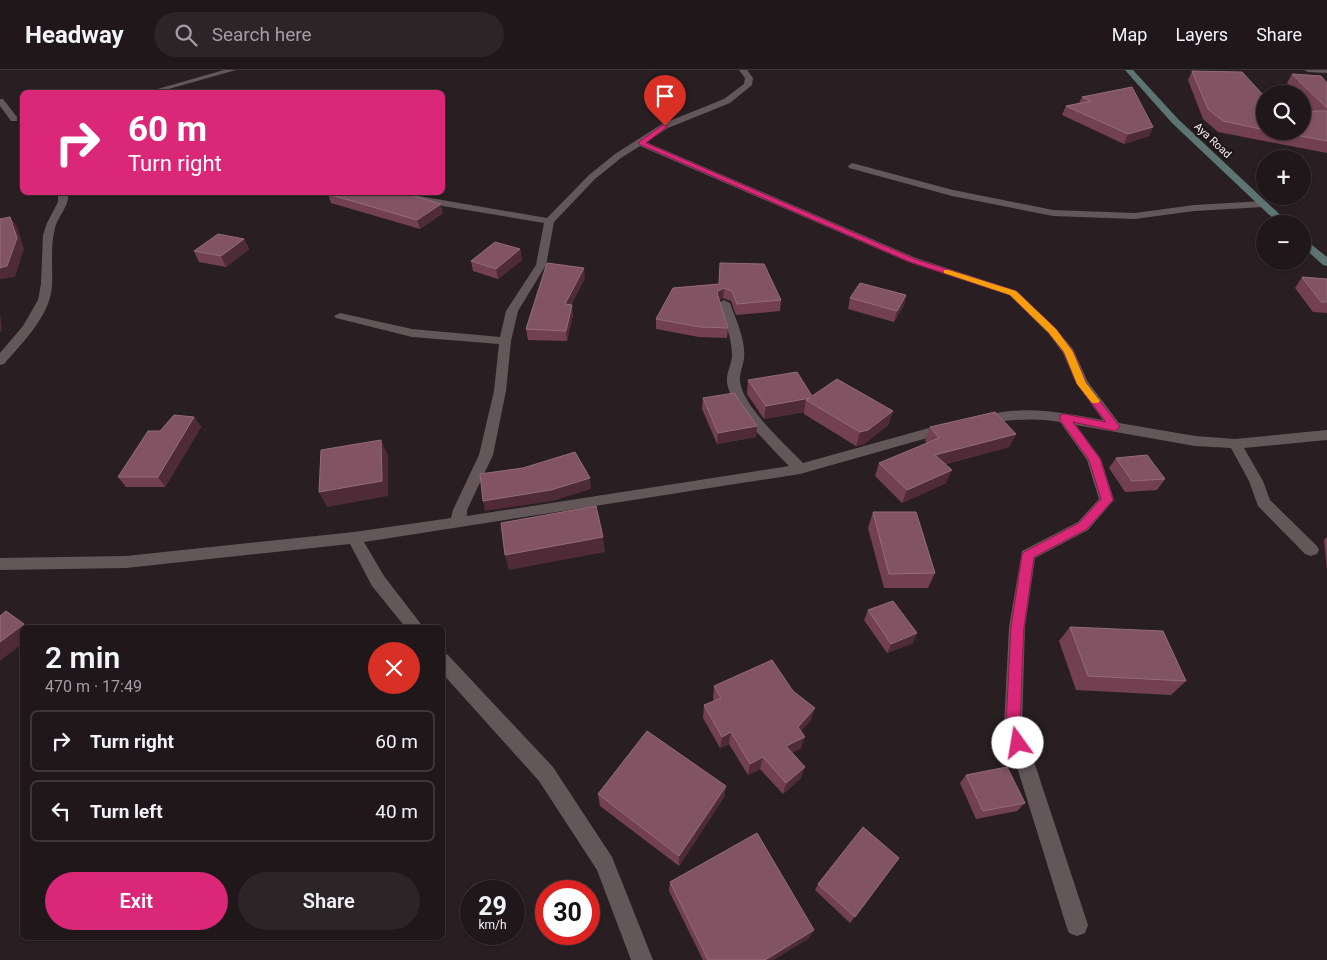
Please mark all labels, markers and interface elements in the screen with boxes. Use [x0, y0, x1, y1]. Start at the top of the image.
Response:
search box [154, 12, 504, 57]
text: Headway [25, 21, 124, 49]
icon: search [172, 21, 200, 49]
text: Search here [212, 23, 312, 46]
text: Map [1112, 24, 1147, 45]
text: Layers [1175, 24, 1228, 45]
text: Share [1256, 24, 1302, 45]
pin [644, 75, 686, 126]
icon: arrive [651, 82, 679, 110]
map controls [1256, 85, 1311, 270]
button: search [1256, 85, 1311, 140]
text: 60 m [128, 109, 207, 150]
icon: right [45, 110, 110, 175]
street label: Aya Road [1191, 120, 1234, 161]
button: + [1256, 150, 1311, 205]
text: Turn right [128, 151, 222, 176]
button: − [1256, 215, 1311, 270]
text: 2 min [45, 640, 120, 675]
button: close [368, 642, 420, 694]
text: 470 m · 17:49 [45, 677, 142, 696]
position arrow [991, 716, 1043, 768]
icon: right [47, 727, 75, 755]
text: Turn right [90, 730, 174, 753]
text: 60 m [375, 730, 418, 753]
icon: left [47, 797, 75, 825]
text: Turn left [90, 800, 163, 823]
text: 40 m [375, 800, 418, 823]
button: Exit [45, 872, 228, 930]
button: Share [238, 872, 420, 930]
speed limit sign: 30 [535, 880, 600, 945]
text: 29 [478, 892, 507, 921]
text: km/h [478, 918, 507, 932]

